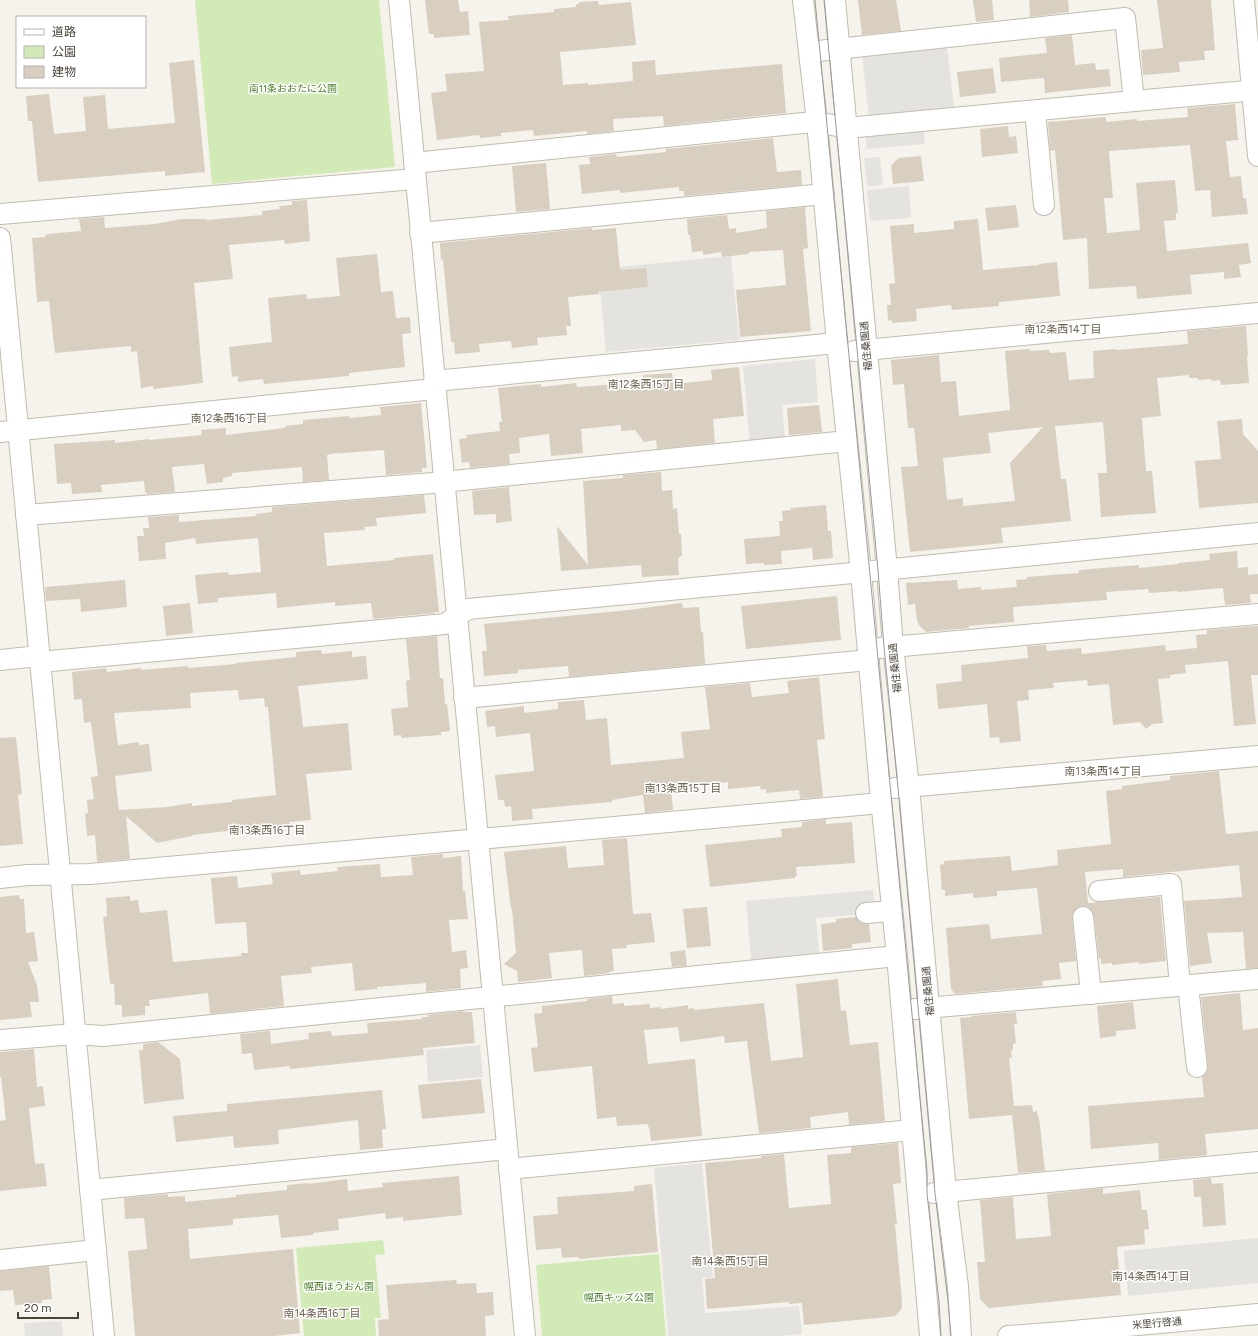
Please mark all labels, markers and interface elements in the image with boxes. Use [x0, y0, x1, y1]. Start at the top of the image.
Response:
legend [16, 16, 146, 88]
text: 道路 [52, 25, 76, 39]
text: 公園 [52, 45, 76, 59]
text: 建物 [52, 65, 76, 79]
park label: 南11条おおたに公園 [249, 82, 337, 95]
street label: 福住桑園通 [857, 321, 875, 371]
district label: 南12条西14丁目 [1024, 323, 1102, 336]
district label: 南12条西15丁目 [608, 378, 684, 391]
district label: 南12条西16丁目 [191, 412, 267, 425]
street label: 福住桑園通 [886, 642, 904, 694]
district label: 南13条西14丁目 [1065, 765, 1141, 778]
district label: 南13条西15丁目 [645, 782, 721, 795]
district label: 南13条西16丁目 [229, 824, 305, 837]
street label: 福住桑園通 [919, 966, 937, 1016]
district label: 南14条西15丁目 [691, 1255, 769, 1268]
district label: 南14条西14丁目 [1112, 1270, 1190, 1283]
park label: 幌西ほうおん園 [304, 1280, 374, 1293]
park label: 幌西キッズ公園 [584, 1291, 654, 1304]
scale bar [18, 1294, 78, 1320]
text: 20 m [24, 1301, 52, 1315]
district label: 南14条西16丁目 [283, 1307, 361, 1320]
street label: 米里行啓通 [1132, 1314, 1182, 1332]

